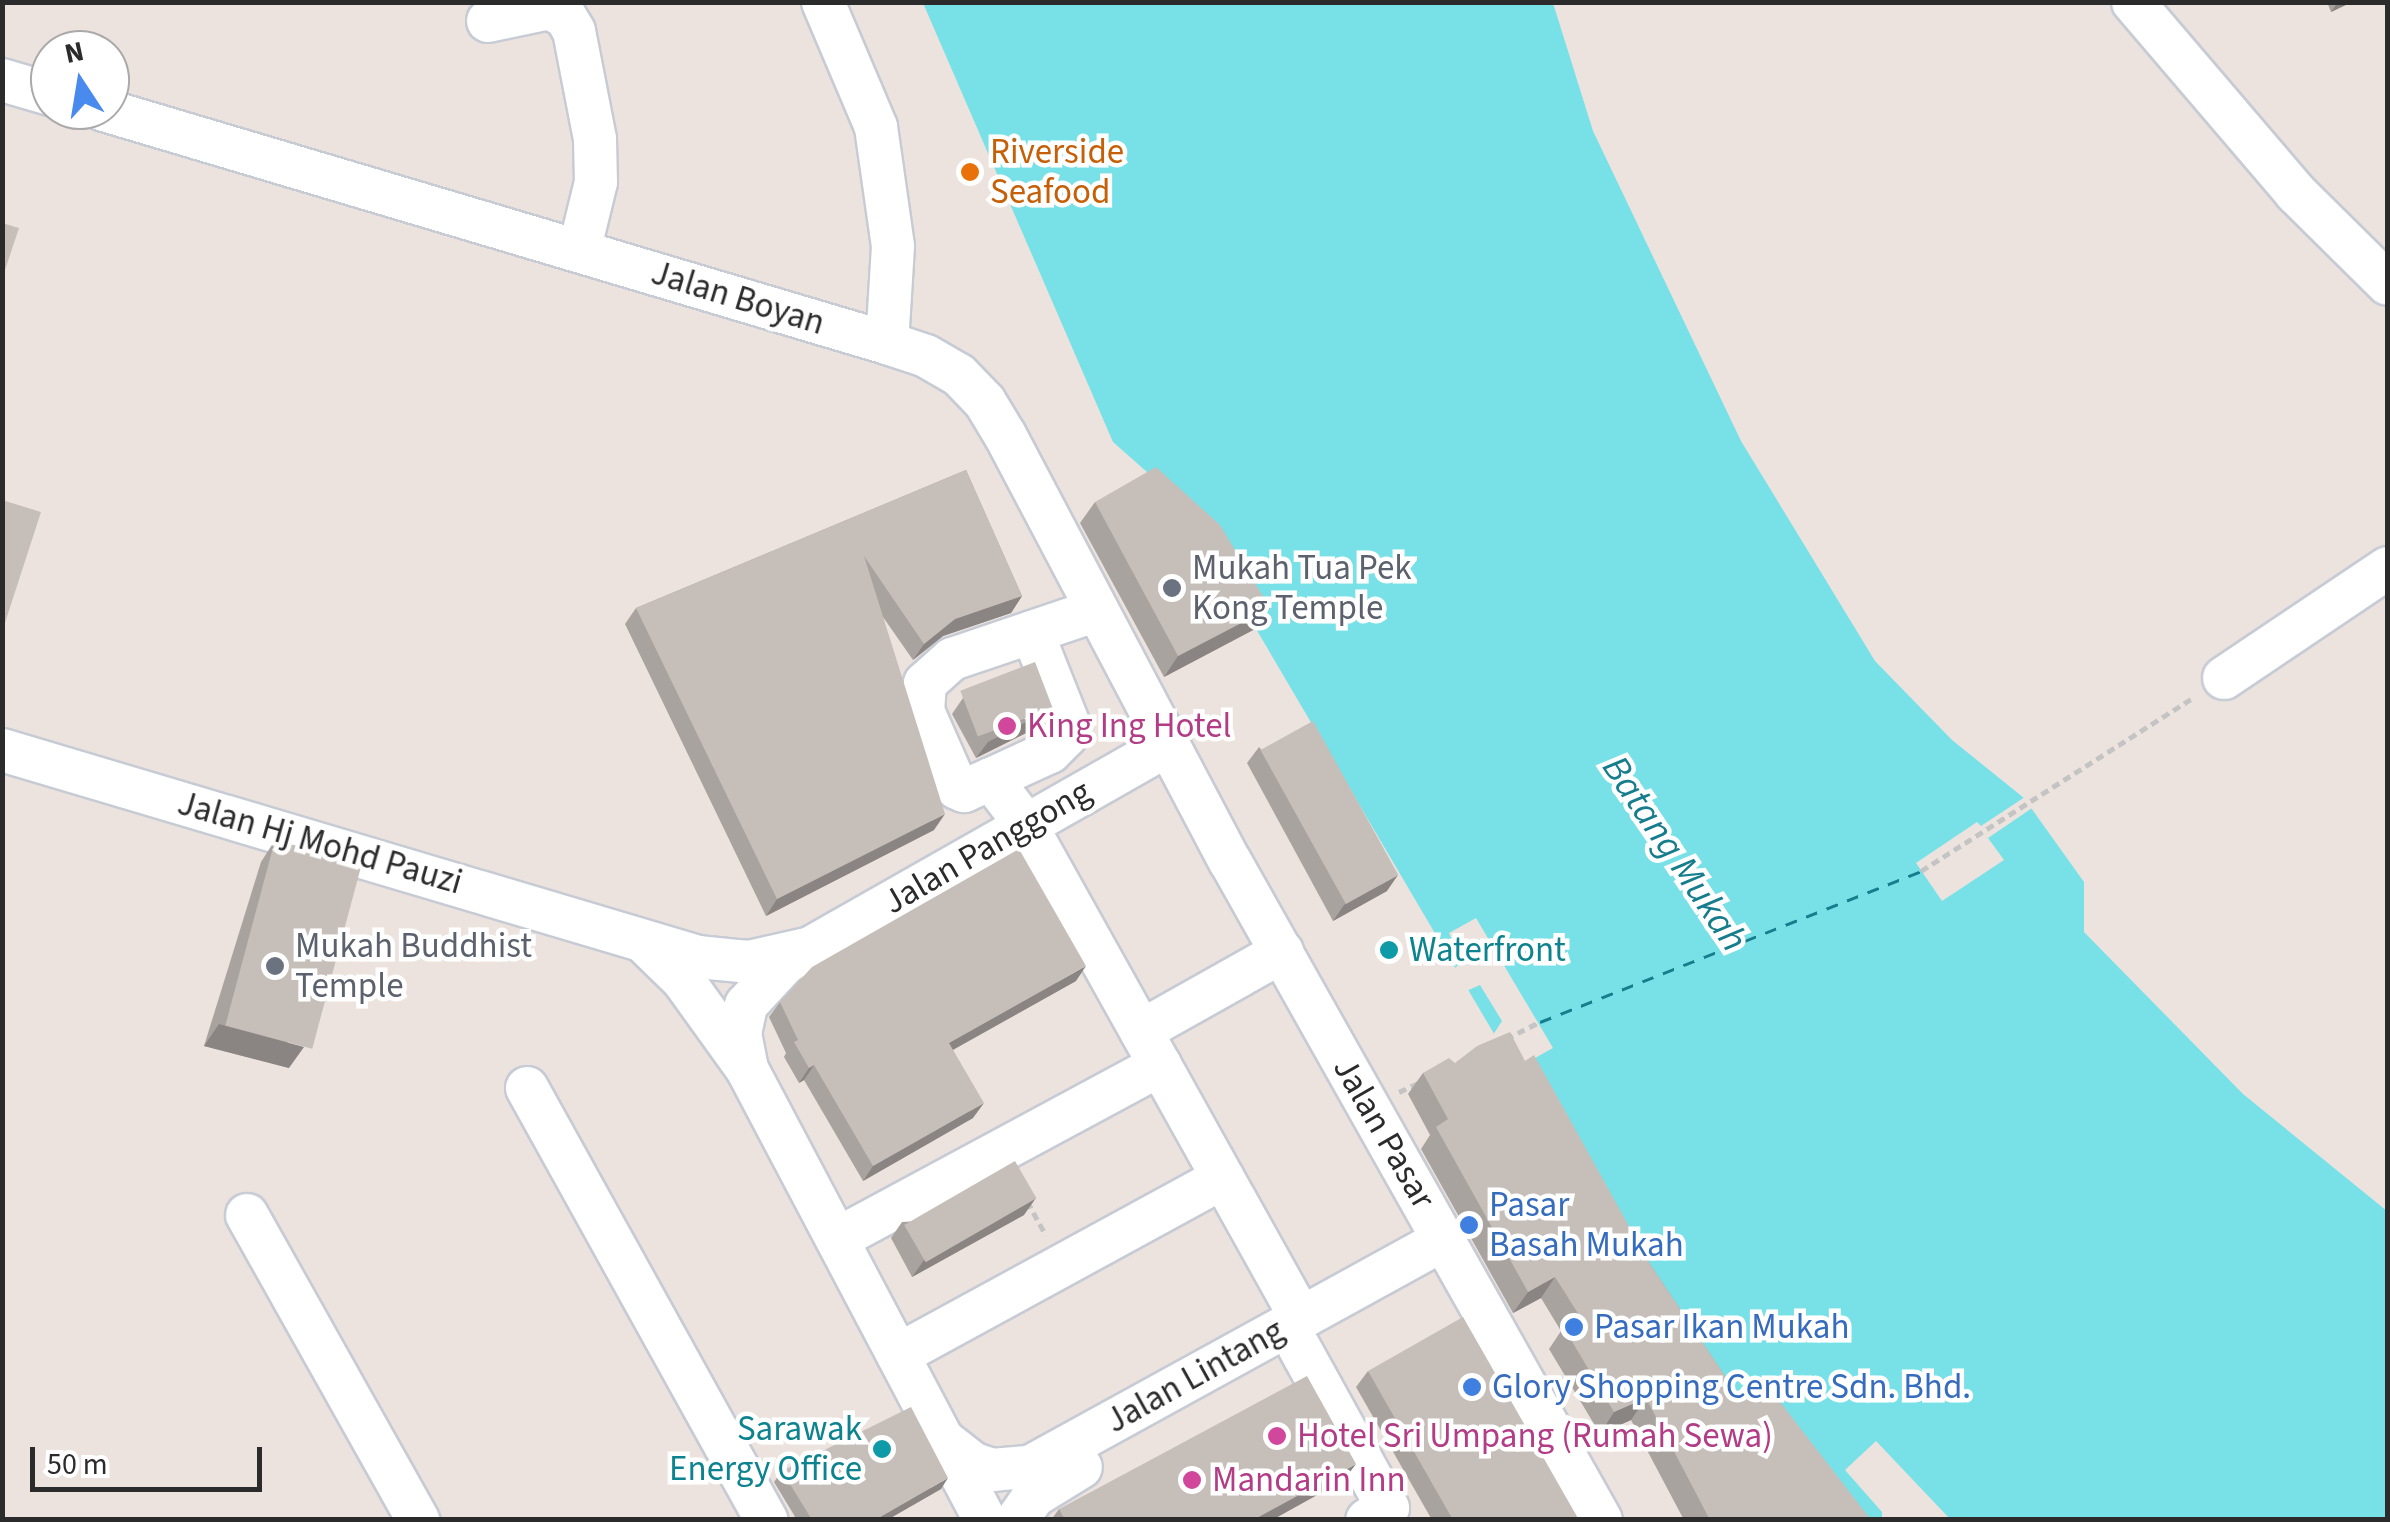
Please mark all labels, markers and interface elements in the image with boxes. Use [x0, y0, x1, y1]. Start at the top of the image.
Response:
north arrow [30, 30, 130, 130]
text: N [61, 31, 87, 74]
place label: Riverside Seafood [990, 131, 1124, 213]
marker: Riverside Seafood [959, 161, 981, 183]
street label: Jalan Boyan [646, 252, 830, 344]
place label: Mukah Tua Pek Kong Temple [1192, 547, 1412, 629]
marker: Mukah Tua Pek Kong Temple [1161, 577, 1183, 599]
place label: King Ing Hotel [1027, 705, 1231, 747]
marker: King Ing Hotel [996, 715, 1018, 737]
water label: Batang Mukah [1592, 747, 1756, 961]
street label: Jalan Panggong [876, 771, 1098, 923]
street label: Jalan Hj Mohd Pauzi [173, 782, 467, 904]
place label: Mukah Buddhist Temple [295, 925, 532, 1007]
place label: Waterfront [1409, 929, 1566, 971]
marker: Waterfront [1378, 939, 1400, 961]
marker: Mukah Buddhist Temple [264, 955, 286, 977]
street label: Jalan Pasar [1324, 1050, 1444, 1216]
place label: Pasar Basah Mukah [1489, 1184, 1684, 1266]
marker: Pasar Basah Mukah [1458, 1214, 1480, 1236]
place label: Pasar Ikan Mukah [1594, 1306, 1850, 1348]
street label: Jalan Lintang [1098, 1310, 1292, 1442]
marker: Pasar Ikan Mukah [1563, 1316, 1585, 1338]
place label: Glory Shopping Centre Sdn. Bhd. [1492, 1366, 1971, 1408]
marker: Glory Shopping Centre Sdn. Bhd. [1461, 1376, 1483, 1398]
place label: Sarawak Energy Office [669, 1408, 862, 1490]
place label: Hotel Sri Umpang (Rumah Sewa) [1297, 1415, 1773, 1457]
marker: Hotel Sri Umpang (Rumah Sewa) [1266, 1425, 1288, 1447]
scale bar [35, 1427, 268, 1489]
marker: Sarawak Energy Office [871, 1438, 893, 1460]
text: 50 m [47, 1443, 108, 1486]
place label: Mandarin Inn [1212, 1459, 1406, 1501]
marker: Mandarin Inn [1181, 1469, 1203, 1491]

